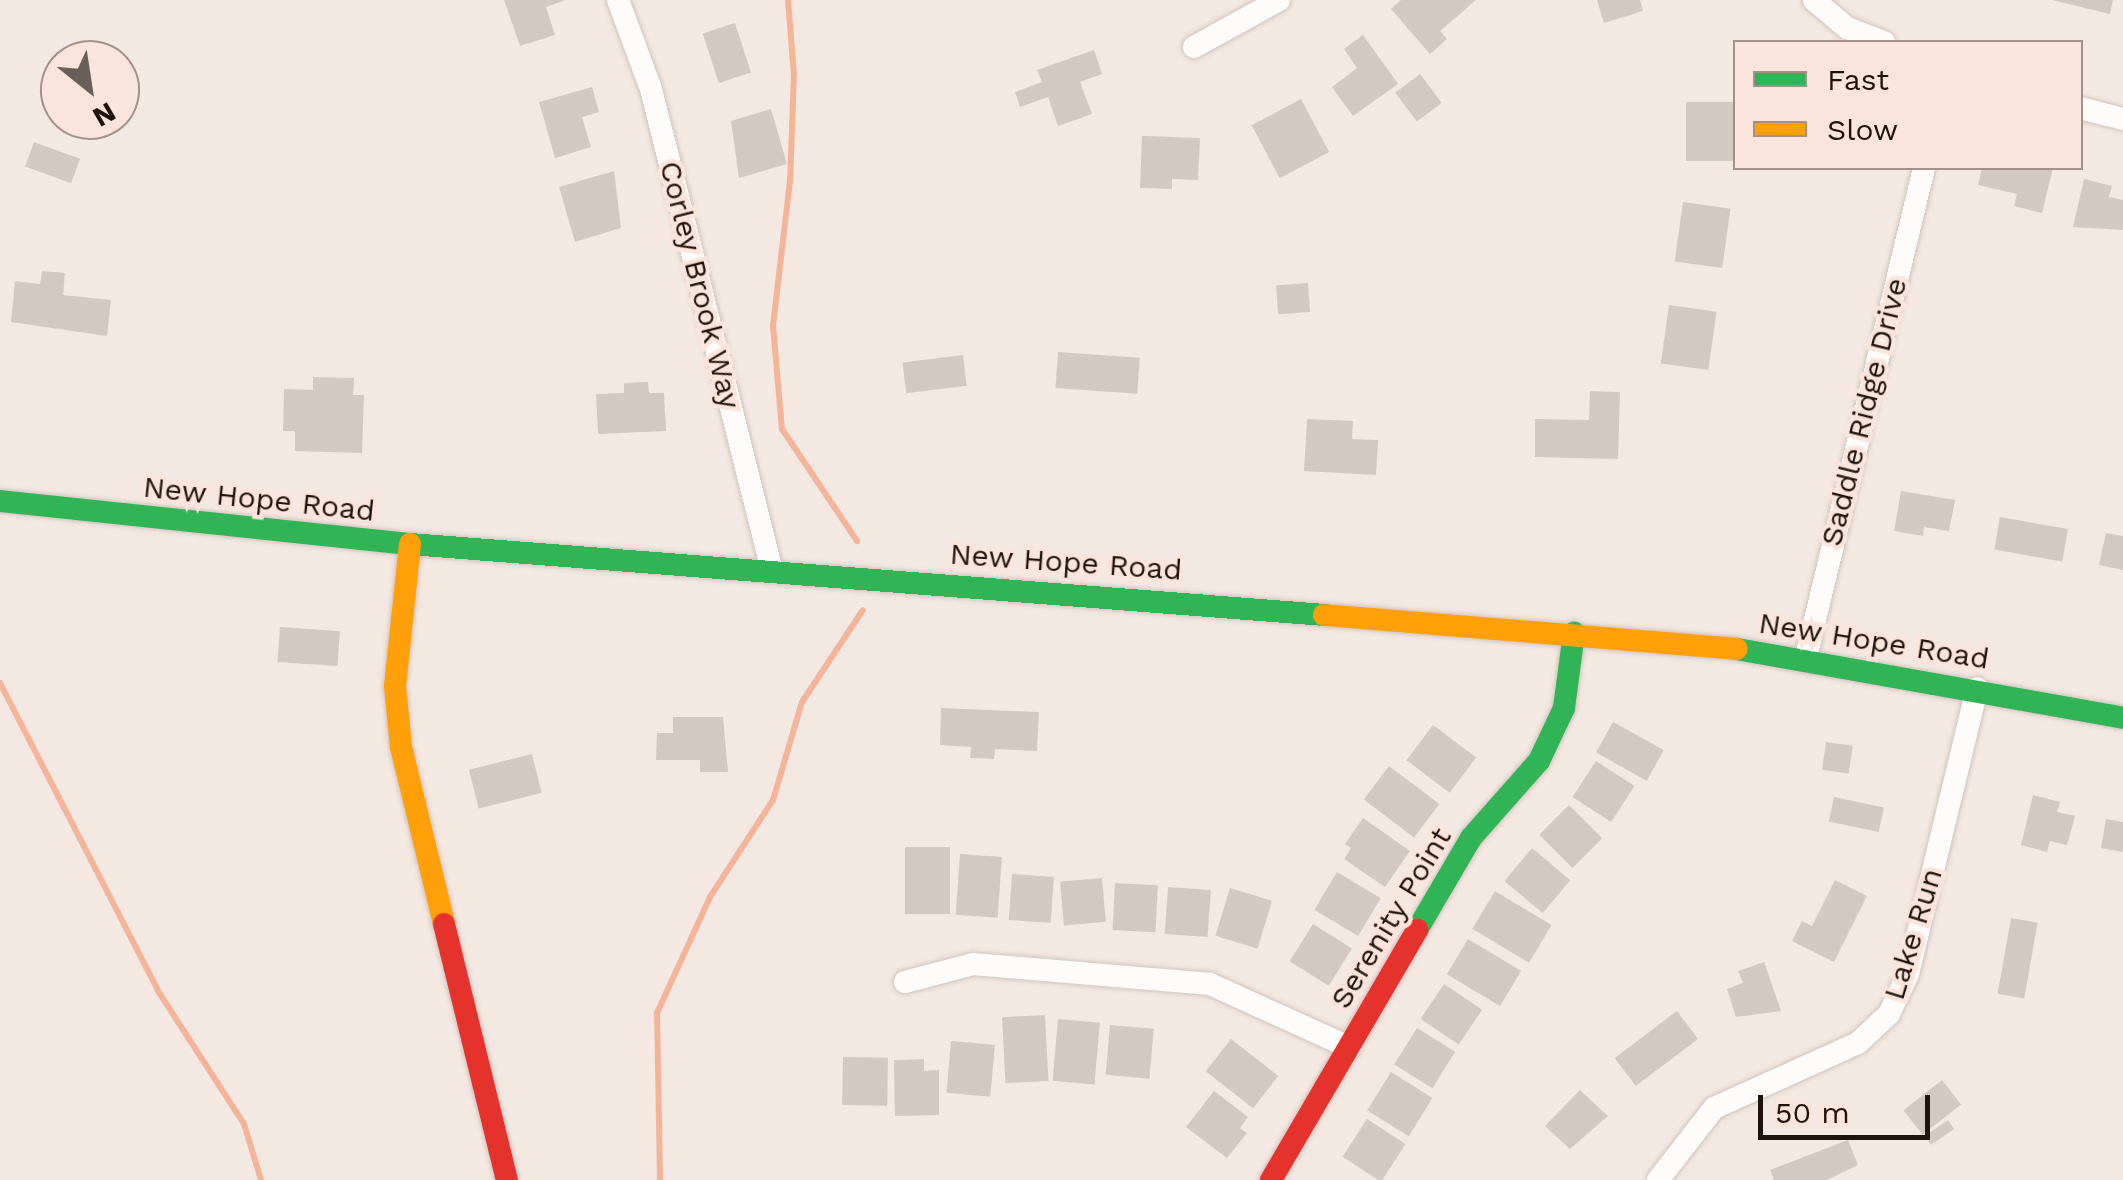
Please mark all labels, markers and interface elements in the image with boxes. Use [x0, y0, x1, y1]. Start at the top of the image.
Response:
north arrow [40, 40, 140, 140]
legend [1733, 40, 2083, 170]
text: Fast [1827, 62, 1889, 97]
text: N [87, 95, 121, 134]
text: Slow [1827, 112, 1898, 147]
street label: Corley Brook Way [652, 156, 748, 414]
street label: Saddle Ridge Drive [1813, 274, 1915, 550]
street label: New Hope Road [141, 469, 377, 529]
street label: New Hope Road [948, 536, 1184, 588]
street label: New Hope Road [1756, 605, 1992, 677]
street label: Serenity Point [1323, 821, 1459, 1015]
street label: Lake Run [1876, 864, 1950, 1004]
scale bar [1763, 1075, 1936, 1137]
text: 50 m [1775, 1095, 1850, 1130]

